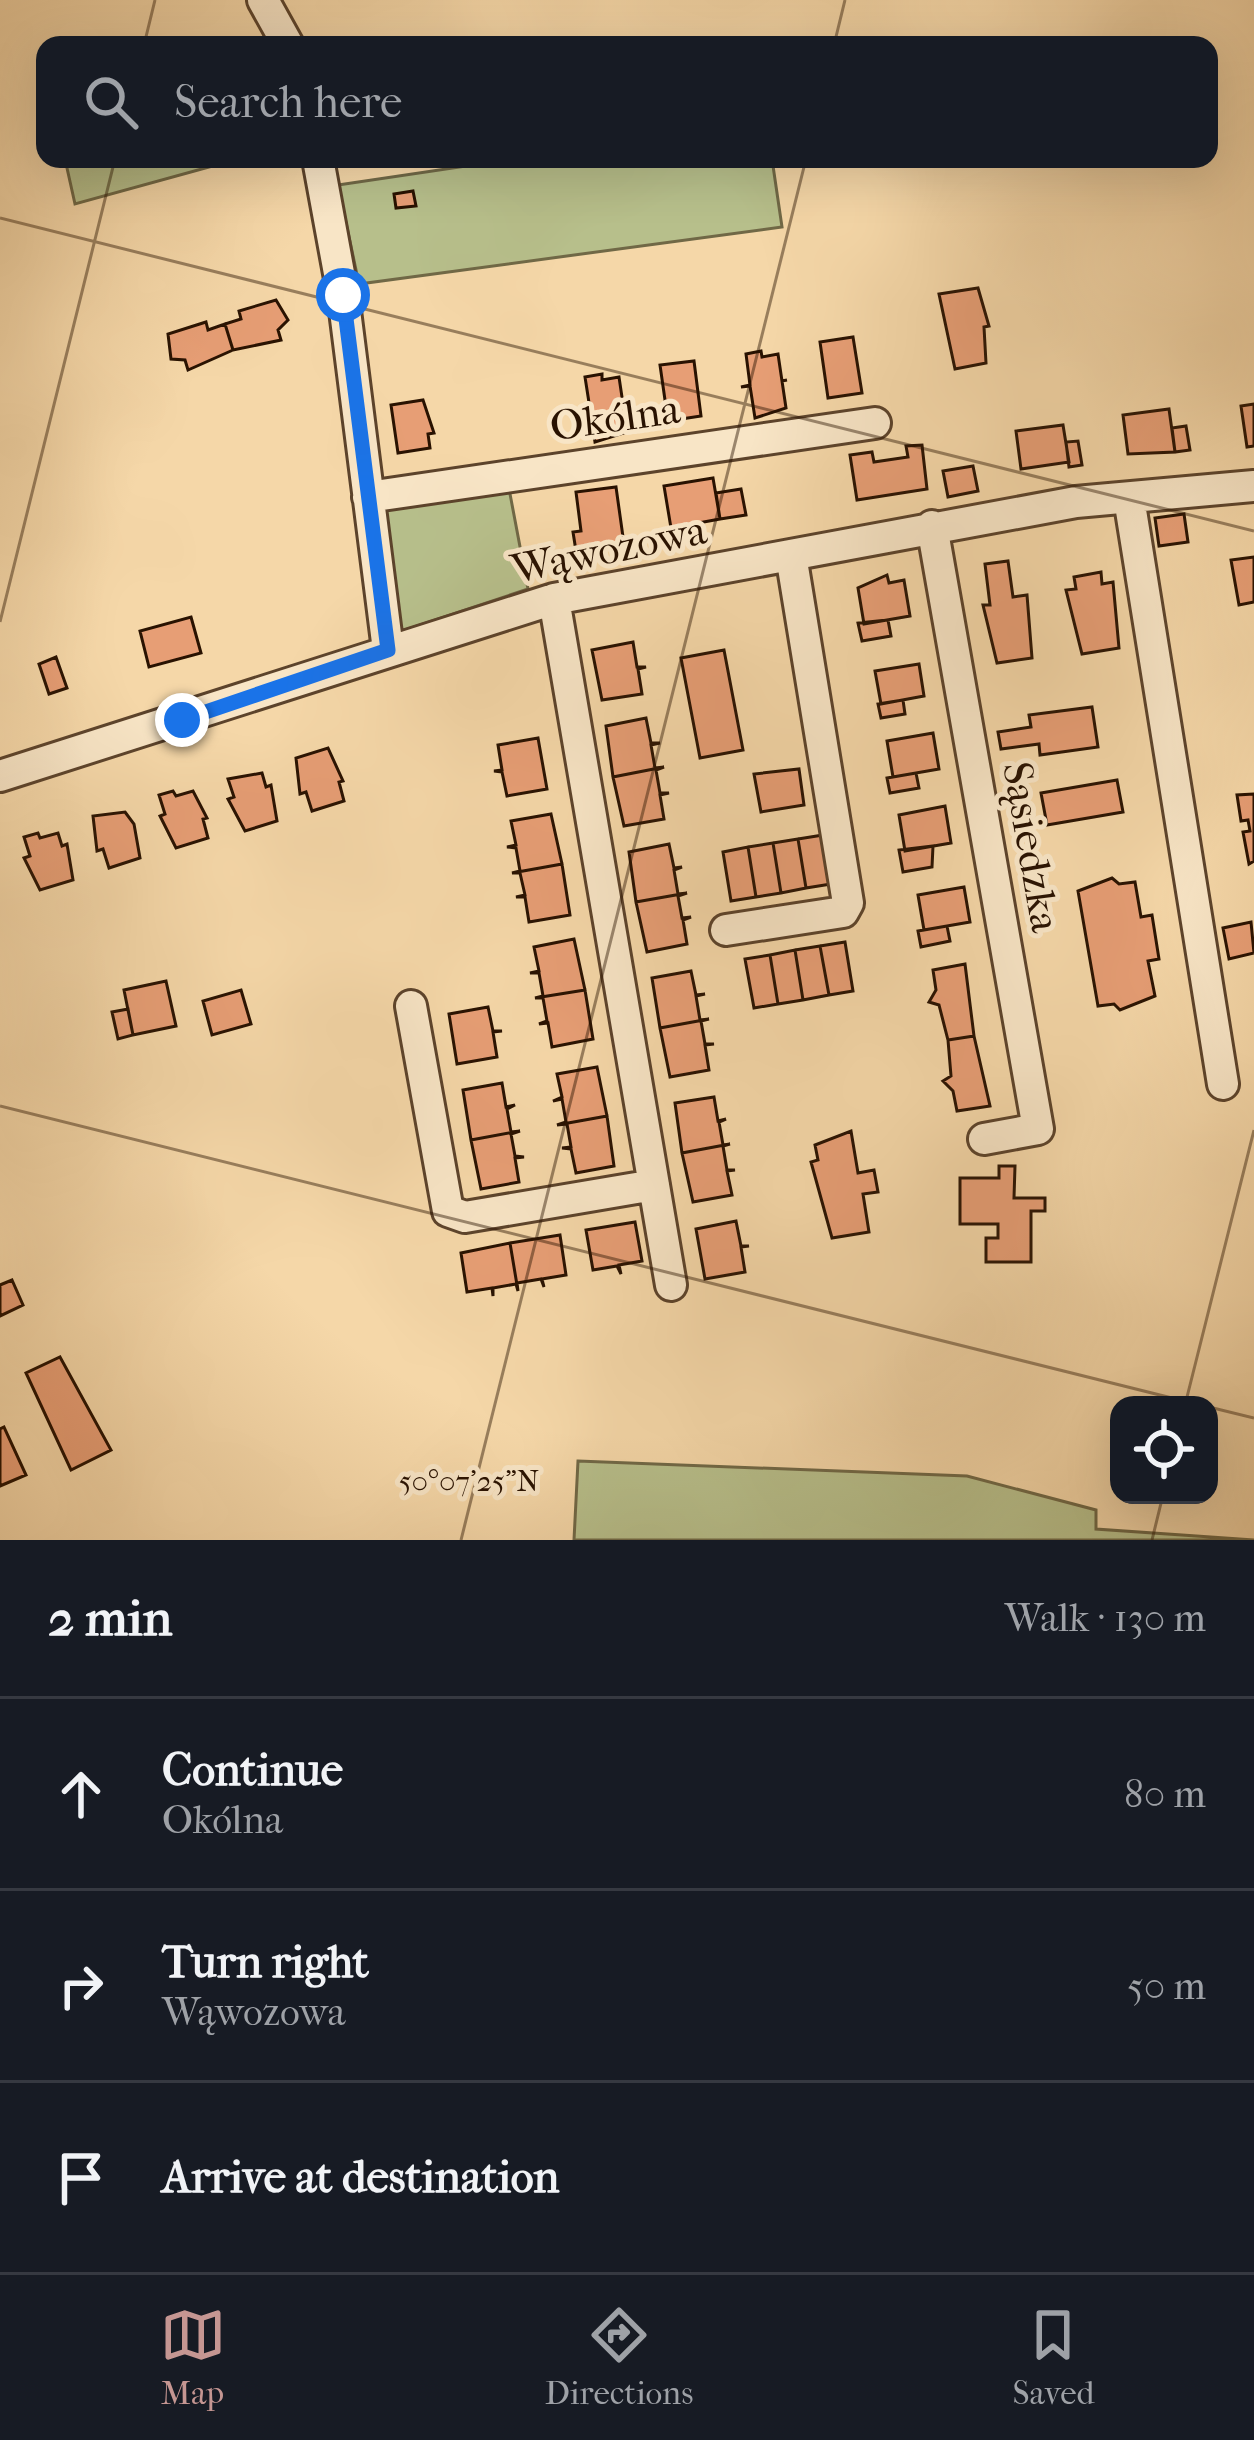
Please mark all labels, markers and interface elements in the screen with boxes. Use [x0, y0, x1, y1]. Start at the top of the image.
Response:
search box [36, 36, 1218, 168]
icon: search [78, 69, 144, 135]
text: Search here [174, 76, 402, 129]
route start [316, 268, 370, 322]
street label: Okólna [547, 385, 684, 451]
street label: Wąwozowa [506, 505, 711, 595]
route end [155, 693, 209, 747]
street label: Sąsiedzka [992, 758, 1070, 936]
map controls [1110, 1396, 1218, 1504]
button: locate [1110, 1396, 1218, 1504]
text: 50°07'25"N [399, 1464, 540, 1499]
text: 2 min [48, 1588, 172, 1648]
text: Walk · 130 m [1005, 1595, 1206, 1641]
text: Continue [162, 1744, 343, 1797]
icon: ahead [48, 1761, 114, 1827]
text: 80 m [1124, 1771, 1206, 1817]
text: Okólna [162, 1797, 283, 1843]
text: Turn right [162, 1936, 369, 1989]
icon: right [48, 1953, 114, 2019]
text: 50 m [1127, 1963, 1206, 2009]
text: Wąwozowa [162, 1989, 346, 2035]
icon: arrive [48, 2145, 114, 2211]
text: Arrive at destination [162, 2151, 559, 2204]
tab: Map [160, 2302, 226, 2413]
tab: Directions [545, 2302, 693, 2413]
tab: Saved [1013, 2302, 1094, 2413]

